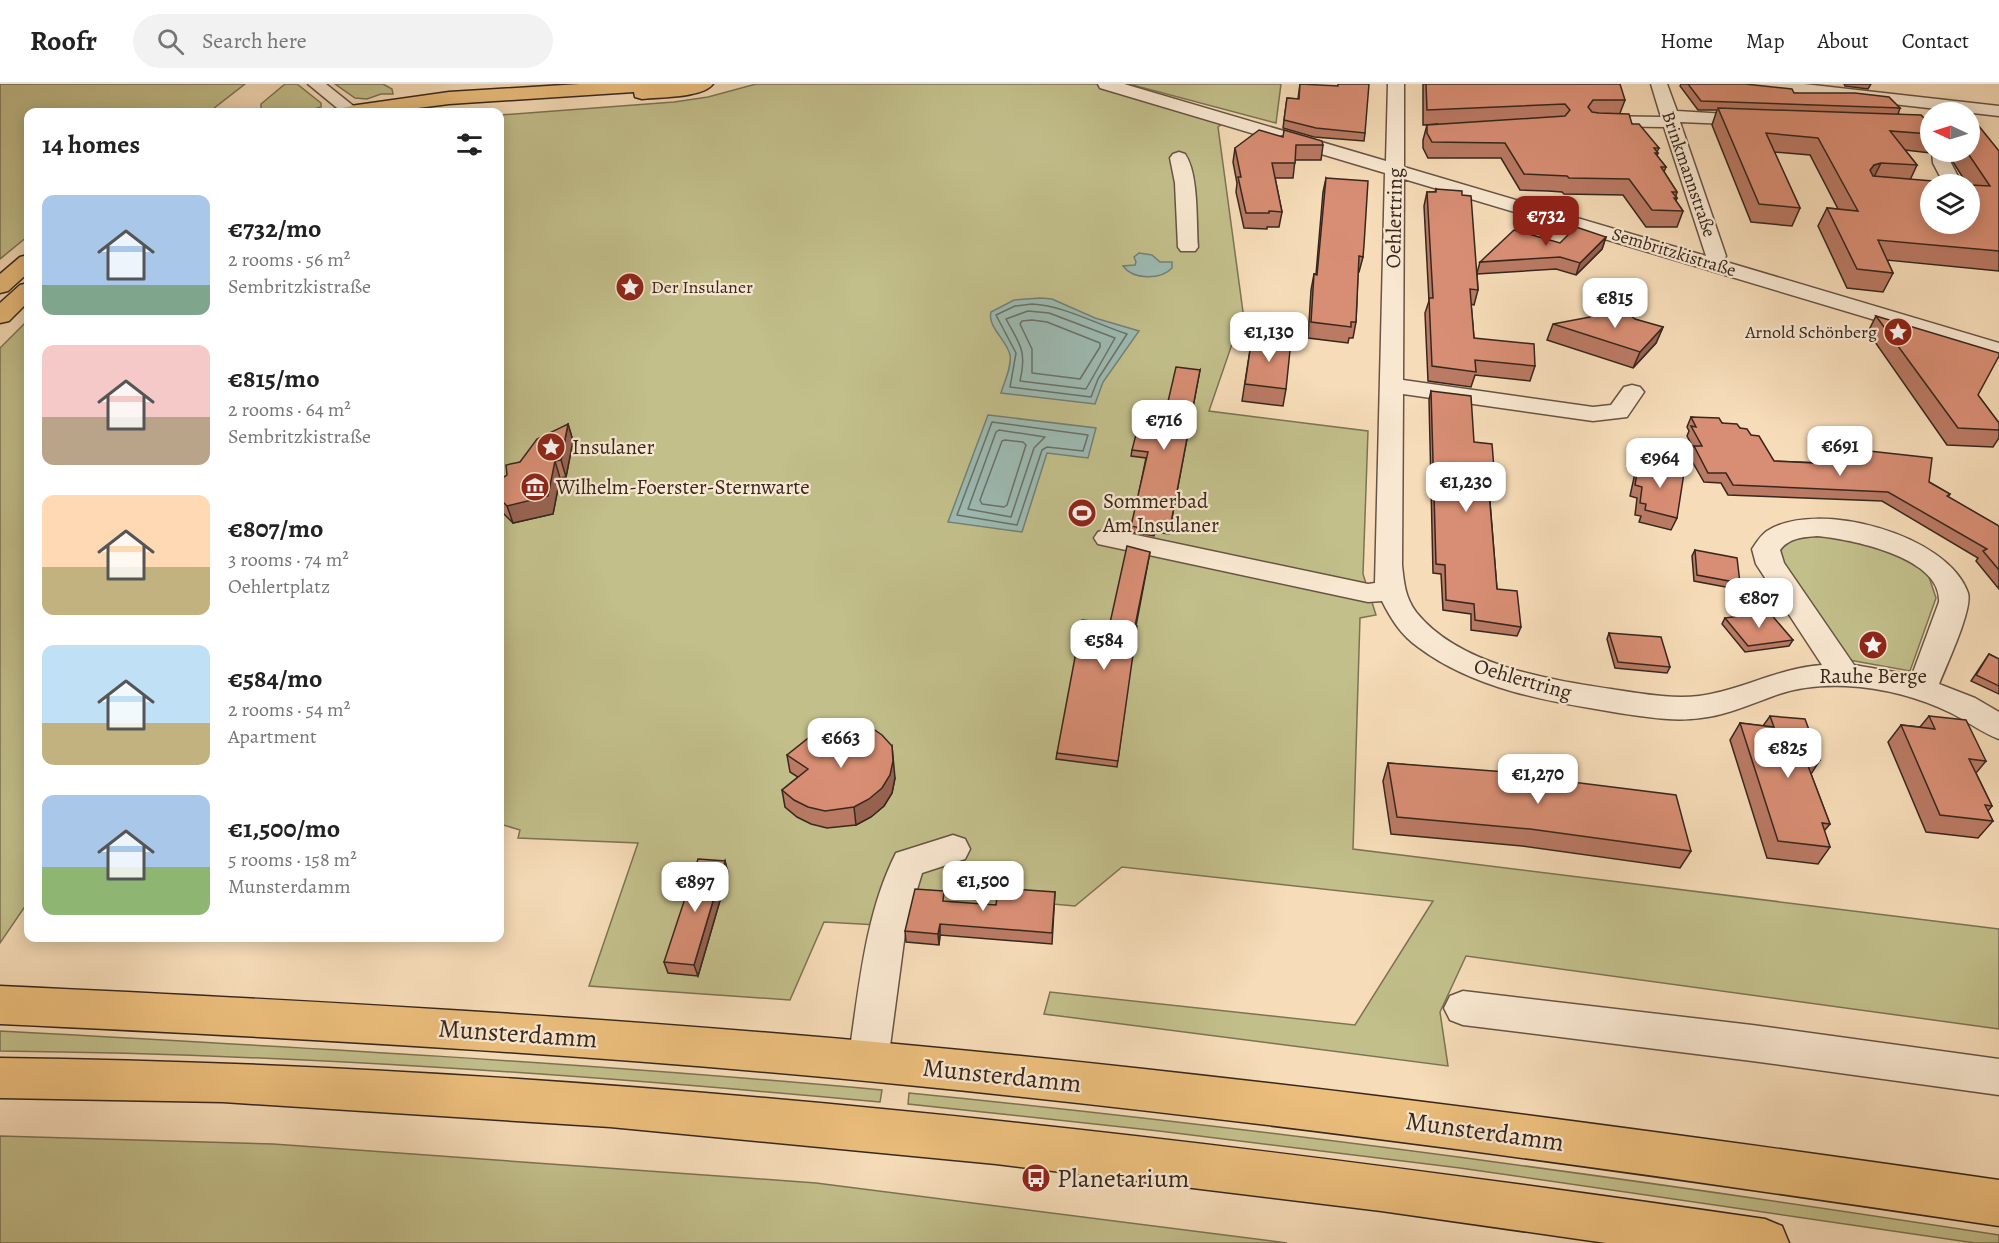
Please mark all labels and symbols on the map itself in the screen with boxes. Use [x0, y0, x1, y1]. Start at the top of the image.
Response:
north arrow [1920, 102, 1980, 162]
street label: Brinkmannstraße [1656, 108, 1722, 240]
street label: Oehlertring [1379, 167, 1409, 269]
pin: €732 [1510, 196, 1582, 247]
street label: Sembritzkistraße [1609, 222, 1739, 282]
place icon: Der Insulaner [614, 271, 646, 303]
place label: Der Insulaner [651, 275, 753, 299]
pin: €815 [1579, 278, 1651, 329]
pin: €1,130 [1220, 312, 1318, 363]
place icon: Arnold Schönberg [1882, 316, 1914, 348]
place label: Arnold Schönberg [1744, 320, 1877, 344]
pin: €716 [1128, 400, 1200, 451]
pin: €691 [1804, 426, 1876, 477]
place icon: Insulaner [535, 431, 567, 463]
place label: Insulaner [572, 433, 655, 461]
pin: €964 [1624, 438, 1696, 489]
pin: €1,230 [1417, 462, 1515, 513]
museum icon: Wilhelm-Foerster-Sternwarte [519, 471, 551, 503]
place label: Wilhelm-Foerster-Sternwarte [555, 473, 810, 501]
place label: Sommerbad Am Insulaner [1102, 487, 1219, 539]
sports icon: Sommerbad Am Insulaner [1066, 497, 1098, 529]
pin: €807 [1723, 578, 1795, 629]
pin: €584 [1068, 620, 1140, 671]
place icon: Rauhe Berge [1857, 629, 1889, 661]
street label: Oehlertring [1471, 652, 1576, 706]
place label: Rauhe Berge [1819, 662, 1927, 690]
pin: €663 [805, 718, 877, 769]
pin: €825 [1752, 728, 1824, 779]
pin: €1,270 [1489, 754, 1587, 805]
pin: €1,500 [934, 861, 1032, 912]
pin: €897 [659, 862, 731, 913]
street label: Munsterdamm [437, 1010, 599, 1057]
street label: Munsterdamm [921, 1050, 1083, 1101]
street label: Munsterdamm [1403, 1103, 1566, 1160]
place label: Planetarium [1057, 1161, 1189, 1196]
bus stop icon: Planetarium [1020, 1162, 1052, 1194]

